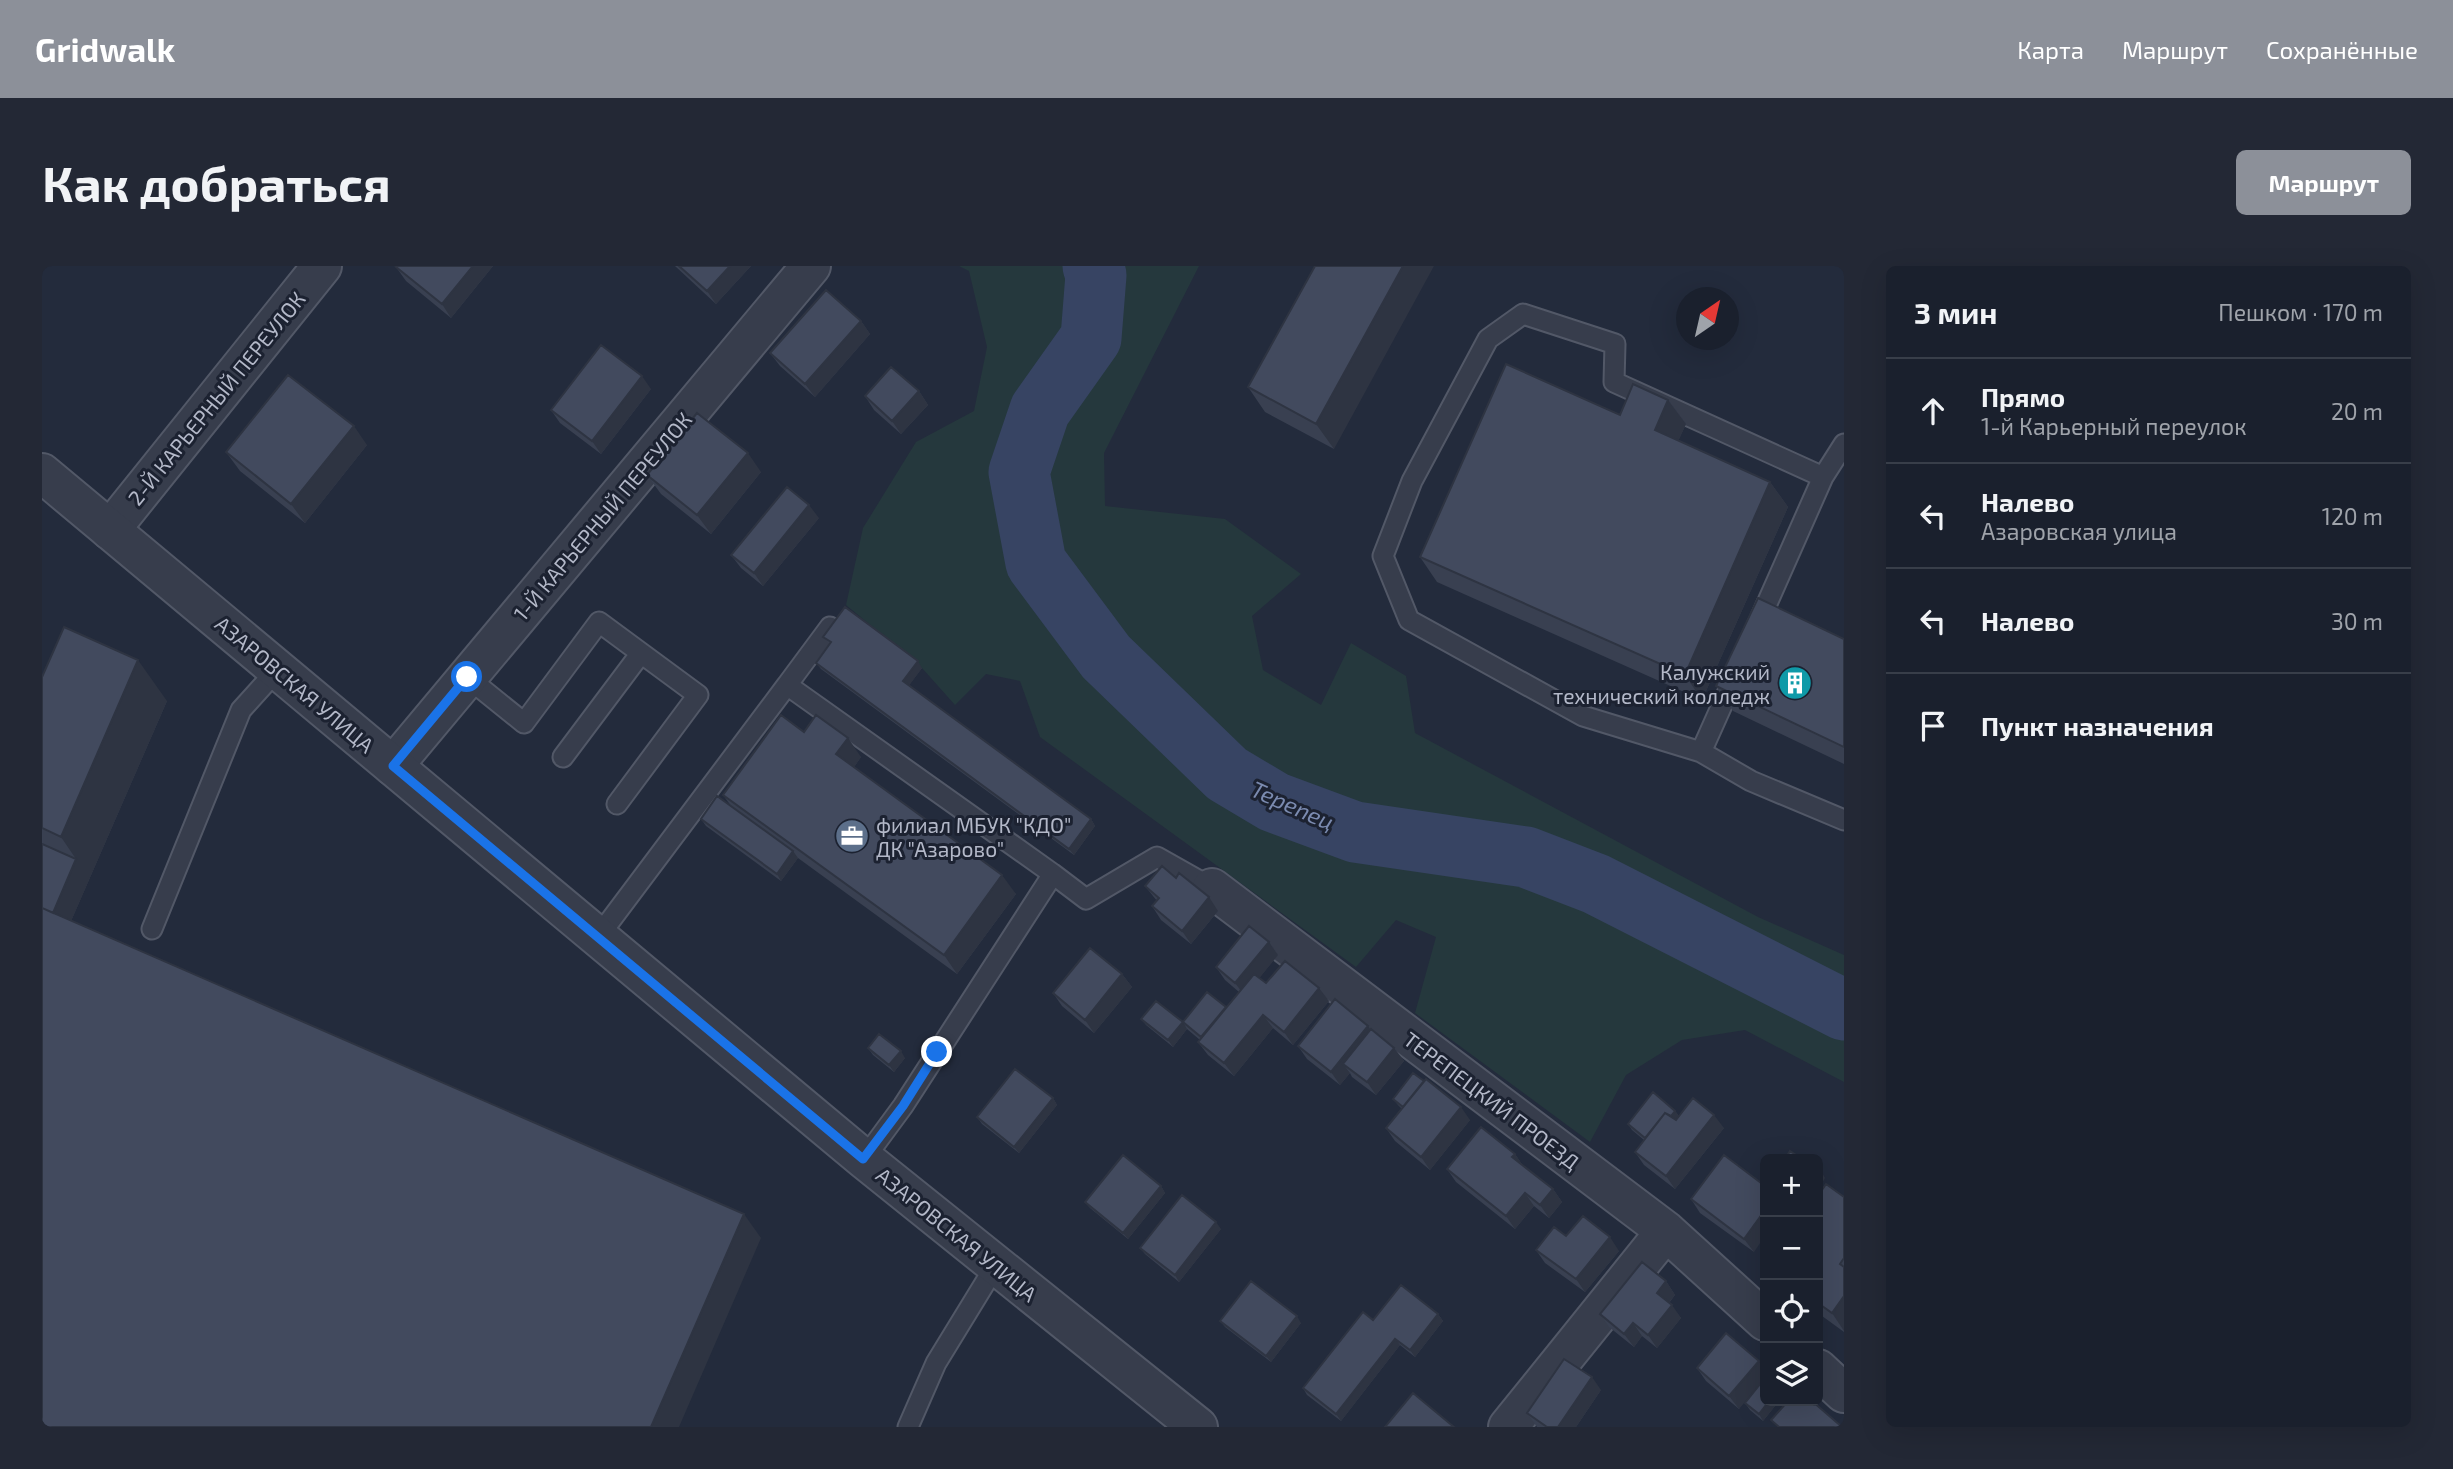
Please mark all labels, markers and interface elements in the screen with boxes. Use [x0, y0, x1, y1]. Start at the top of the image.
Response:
text: Gridwalk [35, 29, 175, 69]
text: Карта [2017, 35, 2084, 64]
text: Маршрут [2122, 35, 2228, 64]
text: Сохранённые [2266, 35, 2418, 64]
button: Маршрут [2236, 150, 2411, 215]
text: Как добраться [42, 153, 391, 212]
street label: 2-Й КАРЬЕРНЫЙ ПЕРЕУЛОК [122, 286, 310, 510]
north arrow [1676, 287, 1739, 350]
text: 3 мин [1914, 294, 1998, 330]
text: Пешком · 170 m [2218, 298, 2383, 326]
text: Прямо [1981, 381, 2065, 412]
icon: ahead [1914, 392, 1952, 430]
text: 20 m [2331, 397, 2383, 425]
street label: 1-Й КАРЬЕРНЫЙ ПЕРЕУЛОК [508, 407, 696, 625]
text: 1-й Карьерный переулок [1981, 412, 2247, 440]
text: Налево [1981, 486, 2074, 517]
icon: left [1914, 497, 1952, 535]
text: 120 m [2322, 502, 2383, 530]
text: Азаровская улица [1981, 517, 2177, 545]
icon: left [1914, 602, 1952, 640]
text: Налево [1981, 605, 2074, 636]
text: 30 m [2331, 607, 2383, 635]
street label: АЗАРОВСКАЯ УЛИЦА [211, 610, 379, 758]
place label: Калужский технический колледж [1553, 659, 1770, 708]
route start [451, 661, 482, 692]
building icon: Калужский технический колледж [1776, 664, 1814, 702]
icon: arrive [1914, 707, 1952, 745]
text: Пункт назначения [1981, 710, 2214, 741]
water label: Терепец [1247, 774, 1339, 836]
place label: филиал МБУК "КДО" ДК "Азарово" [876, 812, 1071, 861]
office icon: филиал МБУК "КДО" ДК "Азарово" [833, 817, 871, 855]
street label: ТЕРЕПЕЦКИЙ ПРОЕЗД [1399, 1026, 1585, 1174]
route end [921, 1036, 952, 1067]
map controls [1760, 1154, 1823, 1406]
button: + [1760, 1154, 1823, 1217]
street label: АЗАРОВСКАЯ УЛИЦА [872, 1162, 1042, 1306]
button: − [1760, 1217, 1823, 1280]
button: locate [1760, 1280, 1823, 1343]
button: layers [1760, 1343, 1823, 1406]

